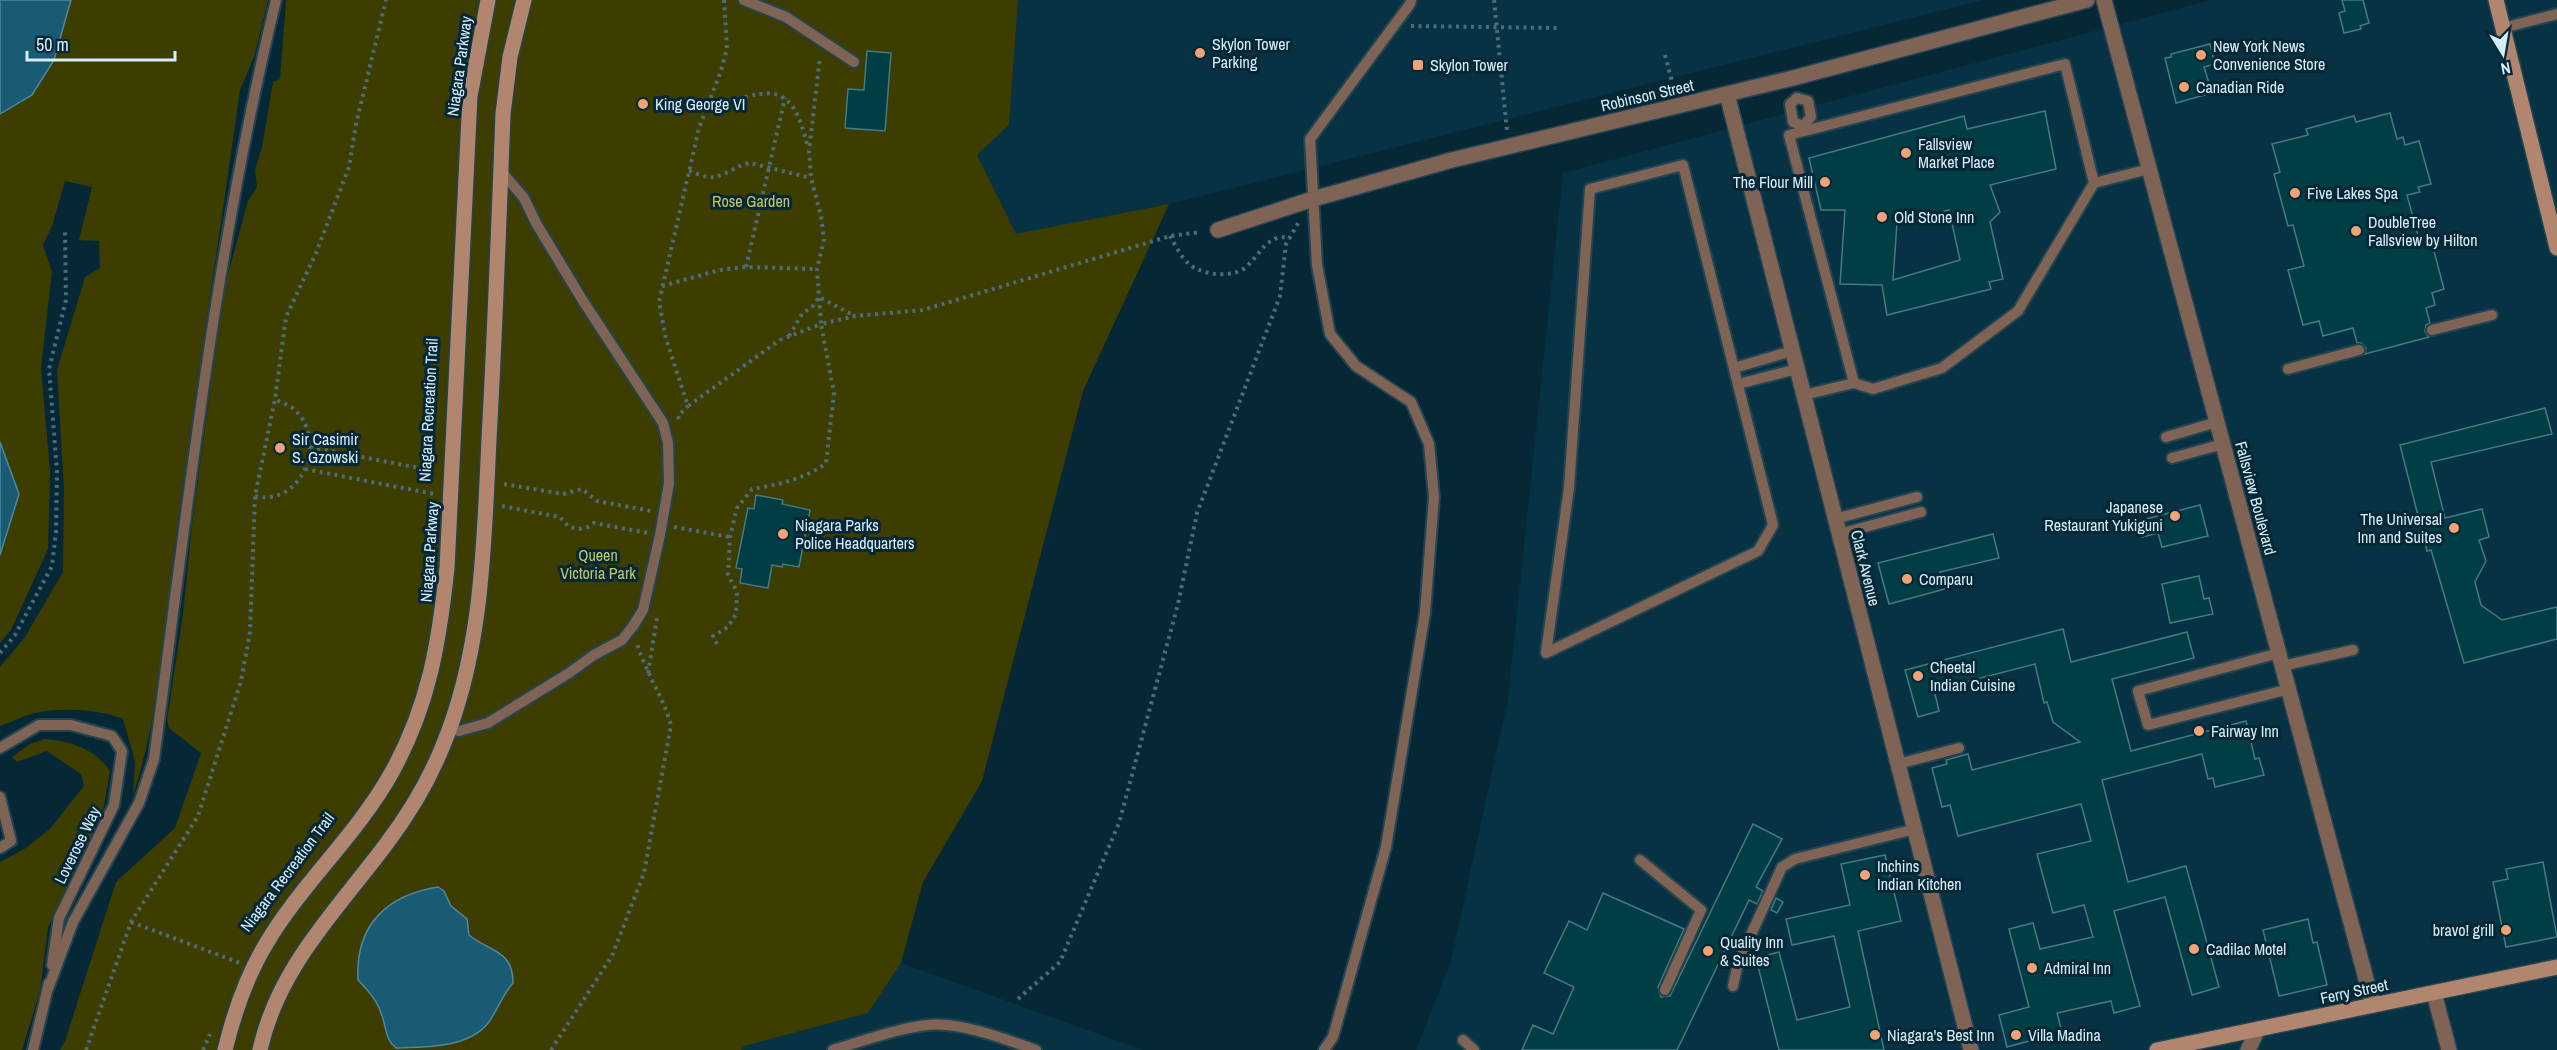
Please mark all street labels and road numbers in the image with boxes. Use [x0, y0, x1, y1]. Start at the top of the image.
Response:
street label: Niagara Parkway [441, 14, 477, 117]
street label: Robinson Street [1598, 74, 1696, 116]
street label: Niagara Recreation Trail [413, 338, 443, 482]
street label: Fallsview Boulevard [2230, 439, 2282, 557]
street label: Niagara Parkway [415, 501, 444, 603]
street label: Clark Avenue [1846, 528, 1886, 608]
street label: Loverose Way [49, 802, 105, 887]
street label: Niagara Recreation Trail [235, 808, 339, 936]
street label: Ferry Street [2318, 973, 2390, 1009]

